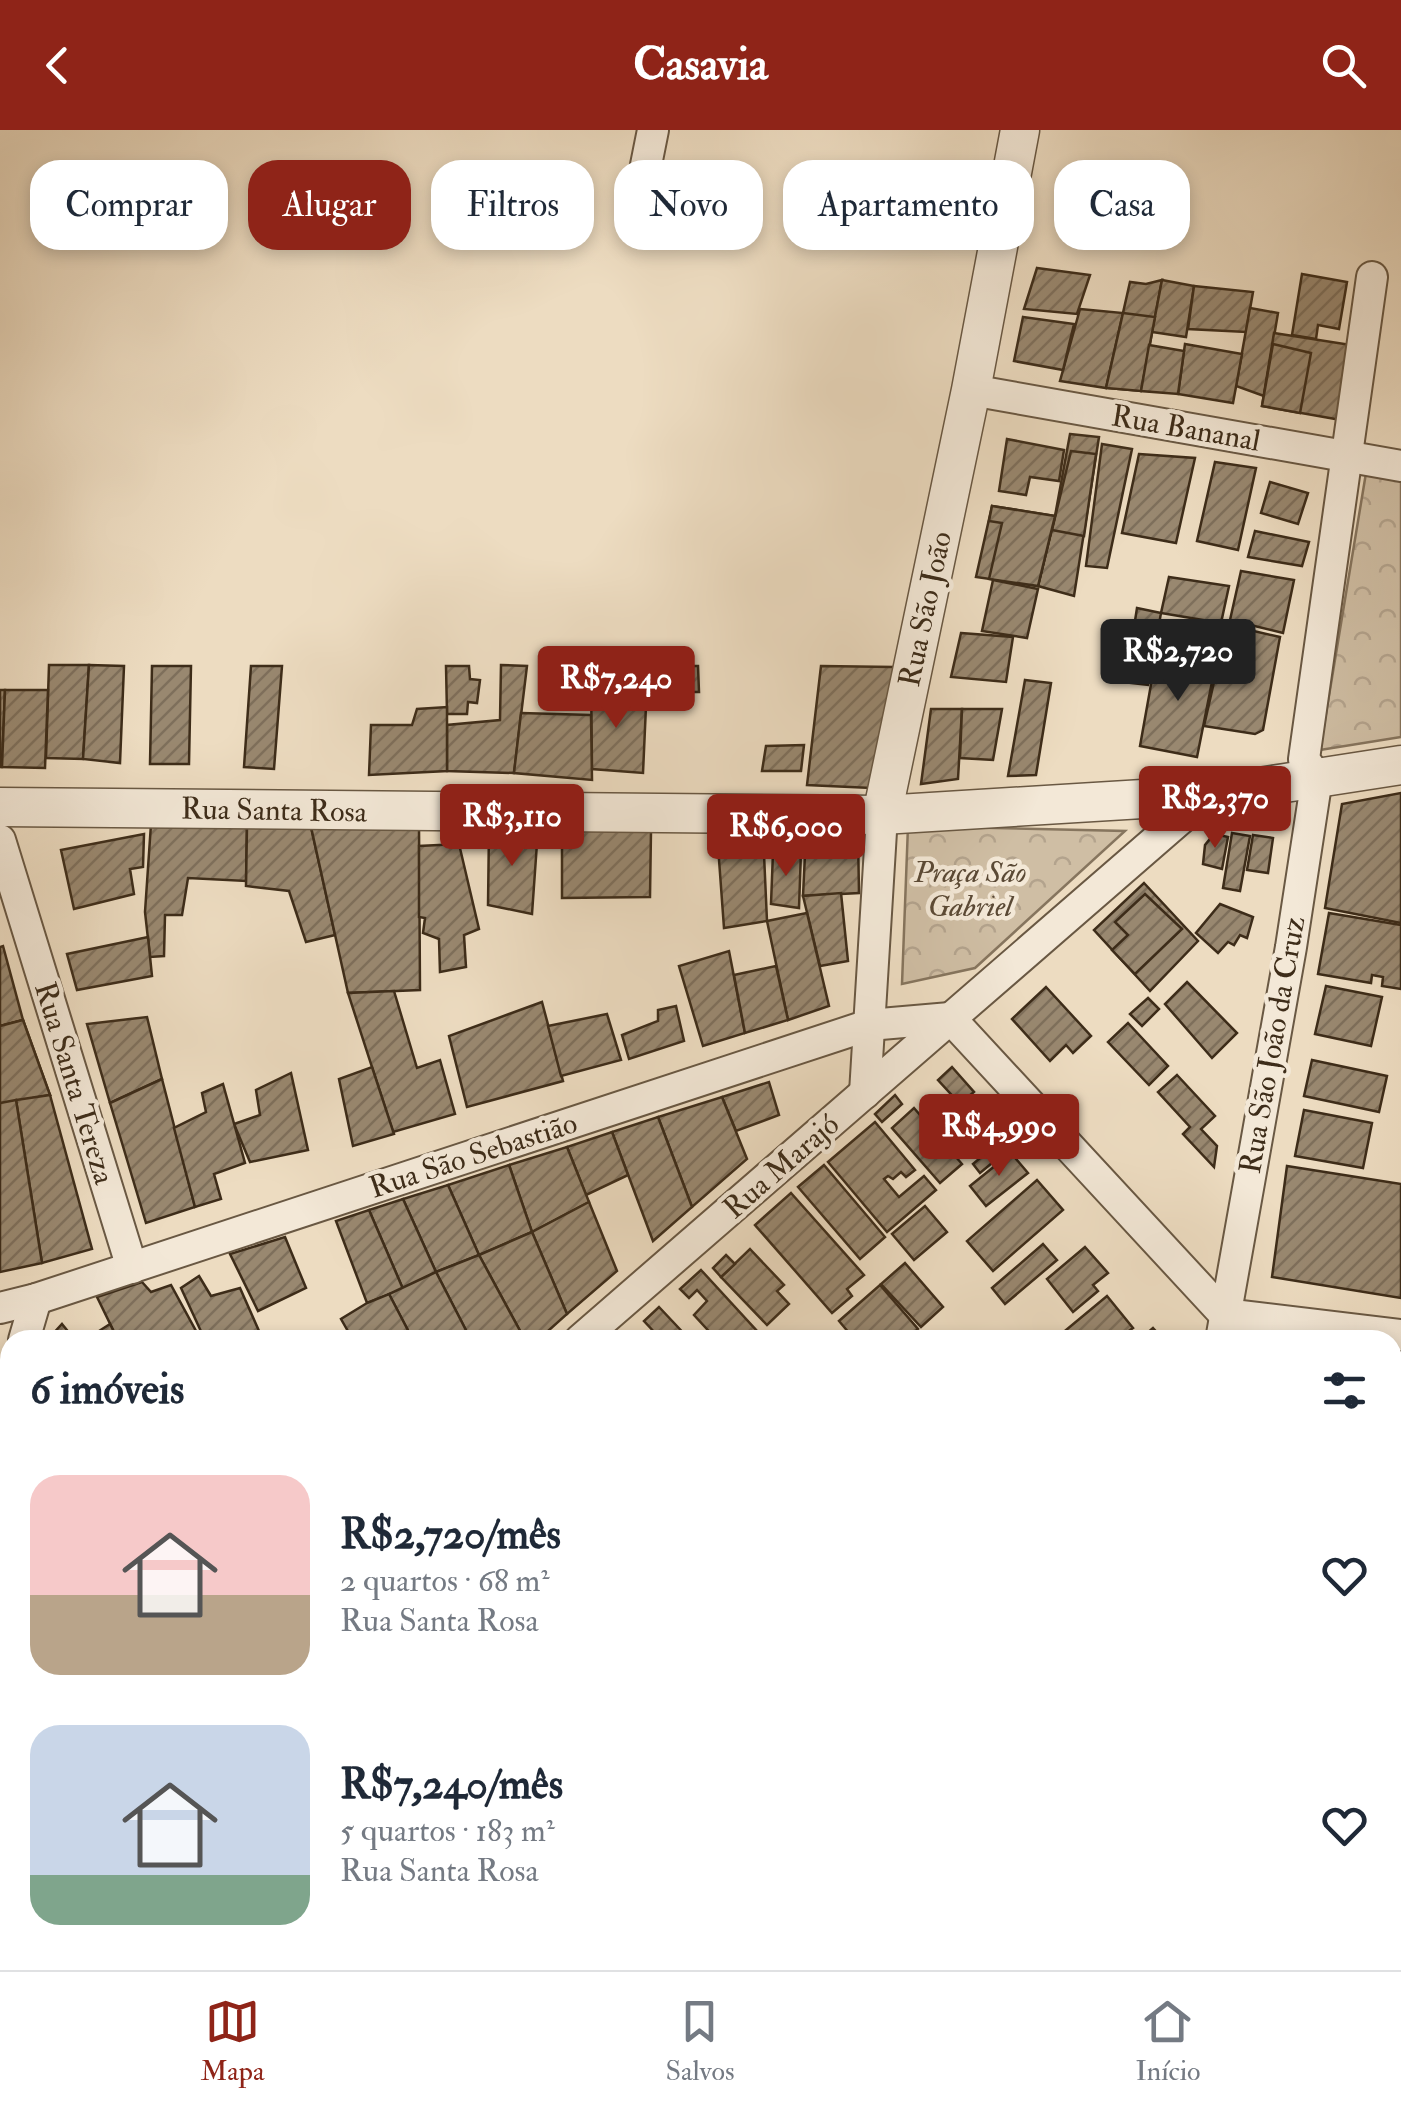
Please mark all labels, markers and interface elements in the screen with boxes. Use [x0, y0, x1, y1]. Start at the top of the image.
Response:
text: Casavia [633, 37, 768, 93]
icon: back [30, 38, 85, 93]
icon: search [1316, 38, 1371, 93]
chip: Comprar [30, 160, 228, 250]
chip: Alugar [248, 160, 411, 250]
chip: Filtros [431, 160, 594, 250]
chip: Novo [614, 160, 763, 250]
chip: Apartamento [783, 160, 1034, 250]
chip: Casa [1054, 160, 1190, 250]
street label: Rua Bananal [1109, 397, 1264, 460]
street label: Rua São João [891, 528, 960, 690]
pin: R$2,720 [1086, 619, 1270, 704]
text: R$2,720 [1123, 631, 1233, 671]
pin: R$7,240 [524, 646, 708, 731]
text: R$7,240 [560, 658, 672, 698]
pin: R$2,370 [1123, 766, 1307, 851]
text: R$2,370 [1161, 778, 1269, 818]
pin: R$3,110 [420, 784, 604, 869]
street label: Rua Santa Rosa [181, 790, 368, 831]
pin: R$6,000 [694, 794, 878, 879]
text: R$3,110 [462, 796, 562, 836]
text: R$6,000 [729, 806, 843, 846]
park label: Praça São Gabriel [913, 854, 1026, 925]
street label: Rua São João da Cruz [1232, 914, 1313, 1177]
street label: Rua Santa Tereza [26, 978, 123, 1189]
pin: R$4,990 [907, 1094, 1091, 1179]
street label: Rua São Sebastião [365, 1104, 582, 1206]
street label: Rua Marajó [716, 1106, 847, 1227]
text: R$4,990 [941, 1106, 1057, 1146]
icon: filters [1317, 1363, 1372, 1418]
text: 6 imóveis [30, 1364, 184, 1416]
text: R$2,720/mês [340, 1509, 561, 1561]
icon: home [110, 1515, 230, 1635]
icon: heart [1317, 1548, 1372, 1603]
text: 2 quartos · 68 m² [340, 1561, 549, 1601]
text: Rua Santa Rosa [340, 1601, 539, 1641]
text: R$7,240/mês [340, 1759, 563, 1811]
icon: home [110, 1765, 230, 1885]
icon: heart [1317, 1798, 1372, 1853]
text: 5 quartos · 183 m² [340, 1811, 555, 1851]
text: Rua Santa Rosa [340, 1851, 539, 1891]
tab: Mapa [200, 1994, 265, 2089]
tab: Salvos [665, 1994, 735, 2089]
tab: Início [1135, 1994, 1201, 2089]

